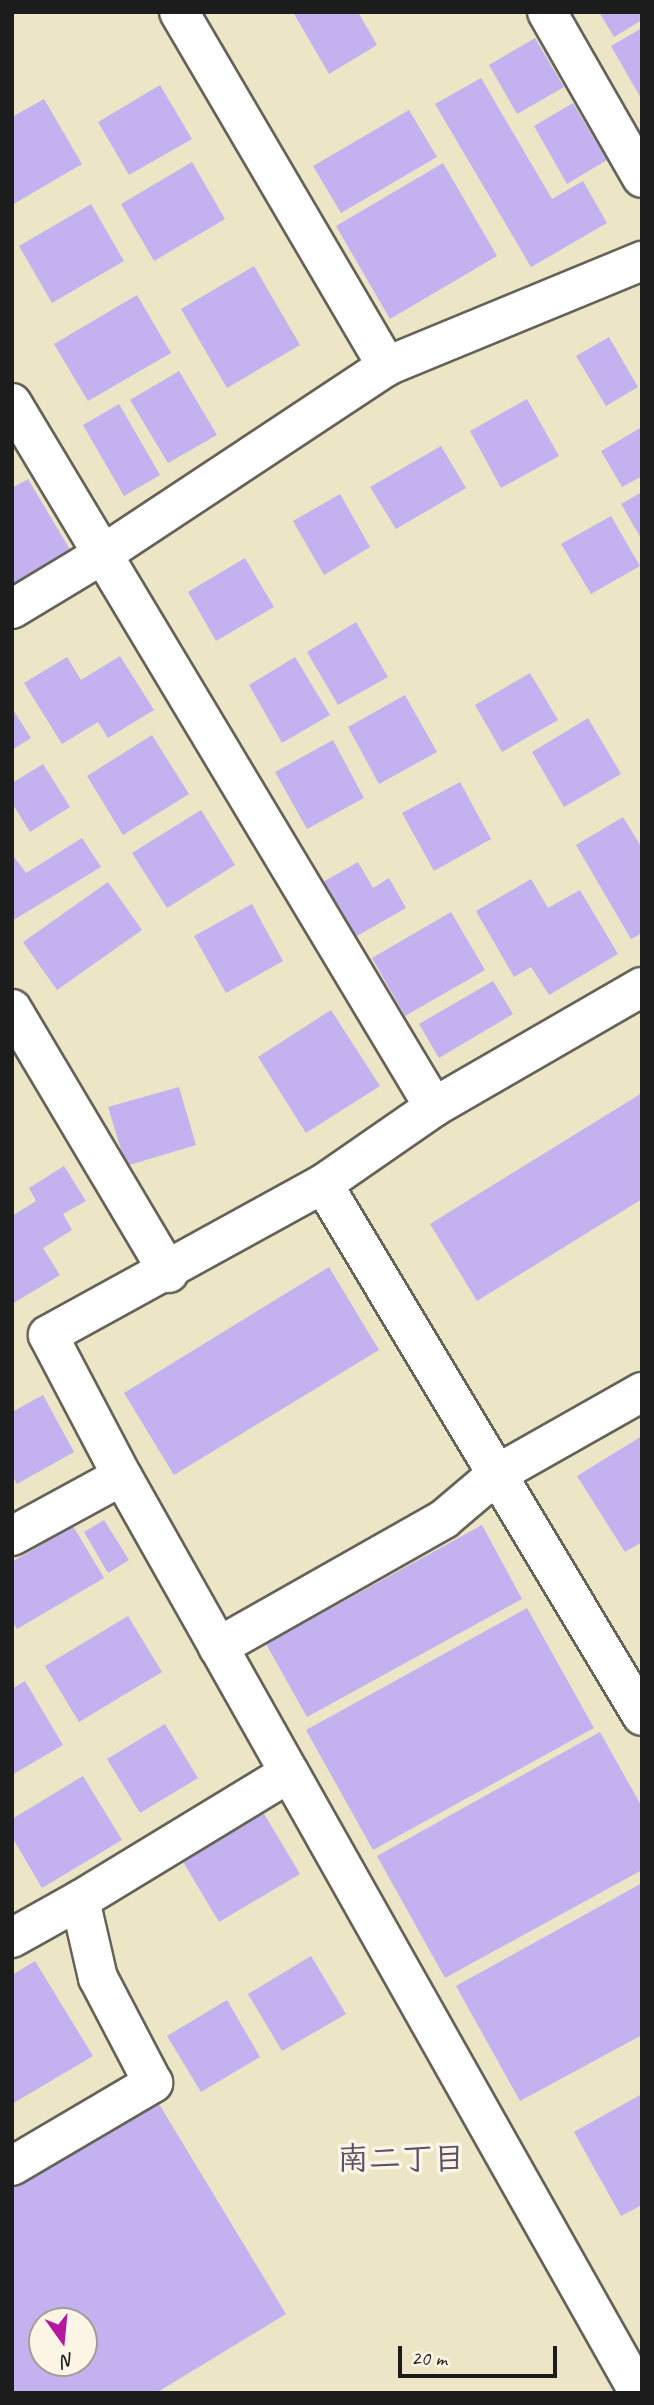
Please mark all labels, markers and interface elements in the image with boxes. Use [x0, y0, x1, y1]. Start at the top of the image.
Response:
district label: 南二丁目 [337, 2140, 465, 2178]
north arrow [28, 2307, 98, 2377]
scale bar [402, 2332, 561, 2376]
text: 20 m [411, 2345, 447, 2371]
text: N [59, 2347, 77, 2373]

